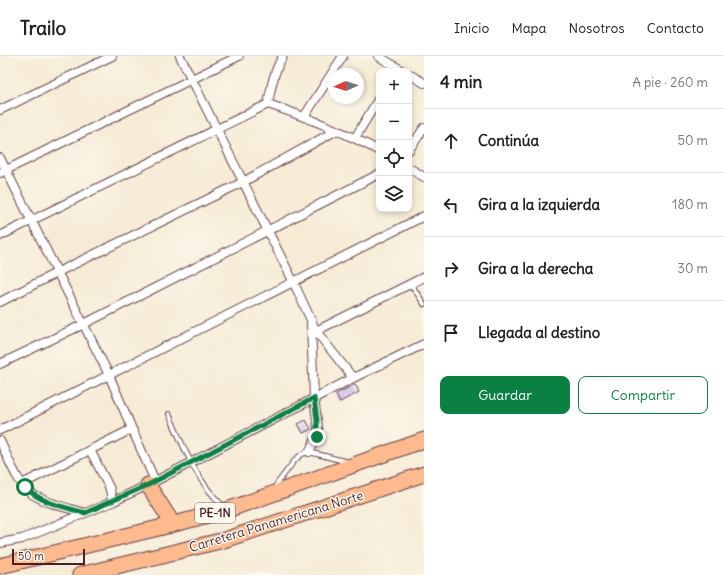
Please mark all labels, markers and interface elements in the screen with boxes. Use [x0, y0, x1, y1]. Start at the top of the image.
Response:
text: Trailo [20, 16, 66, 40]
text: Inicio [454, 19, 489, 37]
text: Mapa [511, 19, 547, 37]
text: Nosotros [569, 19, 625, 37]
text: Contacto [647, 19, 704, 37]
north arrow [328, 68, 364, 104]
map controls [376, 68, 412, 212]
button: + [376, 68, 412, 104]
text: 4 min [440, 71, 482, 93]
text: A pie · 260 m [632, 74, 708, 91]
button: − [376, 104, 412, 140]
icon: ahead [440, 130, 462, 152]
text: Continúa [478, 131, 539, 150]
text: 50 m [677, 132, 708, 149]
button: locate [376, 140, 412, 176]
button: layers [376, 176, 412, 212]
icon: left [440, 194, 462, 216]
text: Gira a la izquierda [478, 195, 600, 214]
text: 180 m [672, 196, 708, 213]
icon: right [440, 258, 462, 280]
text: Gira a la derecha [478, 259, 593, 278]
text: 30 m [678, 260, 708, 277]
icon: arrive [440, 322, 462, 344]
text: Llegada al destino [478, 323, 600, 342]
button: Guardar [440, 376, 570, 414]
button: Compartir [578, 376, 708, 414]
route end [308, 428, 326, 446]
route start [16, 478, 34, 496]
street label: Carretera Panamericana Norte [187, 487, 365, 556]
road number: PE-1N [195, 503, 235, 523]
scale bar [12, 547, 85, 566]
text: 50 m [18, 549, 44, 563]

